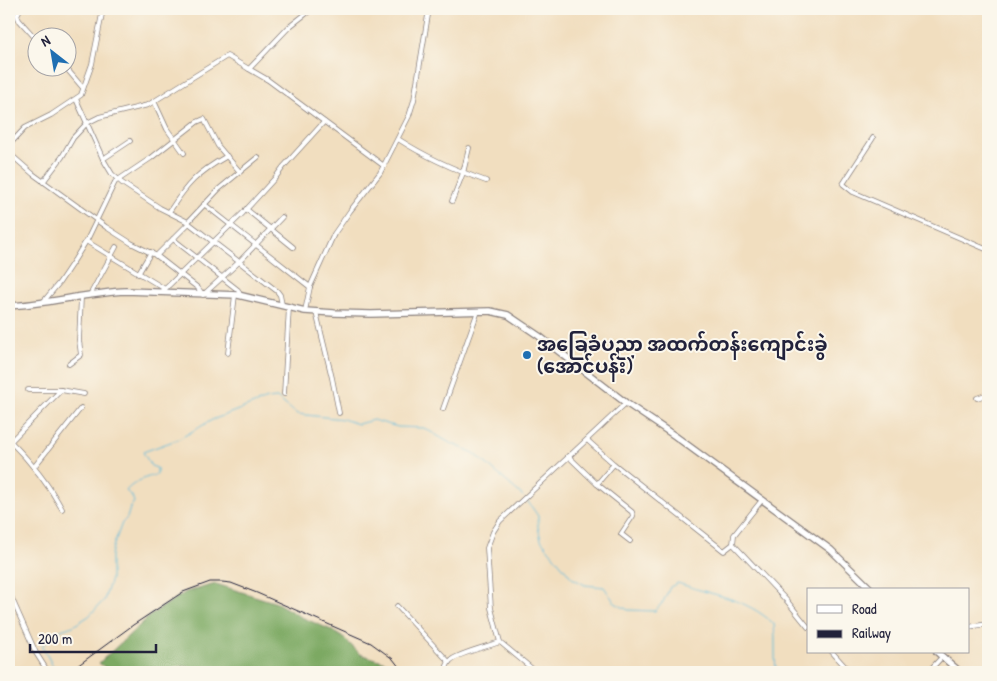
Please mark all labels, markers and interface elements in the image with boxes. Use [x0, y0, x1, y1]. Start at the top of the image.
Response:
north arrow [28, 28, 78, 78]
text: N [37, 30, 54, 50]
place label: အခြေခံပညာ အထက်တန်းကျောင်းခွဲ (အောင်ပန်း) [537, 331, 827, 382]
marker: အခြေခံပညာ အထက်တန်းကျောင်းခွဲ (အောင်ပန်း) [521, 349, 533, 361]
legend [807, 588, 970, 654]
text: Road [852, 598, 877, 619]
scale bar [30, 621, 156, 653]
text: Railway [852, 622, 891, 643]
text: 200 m [38, 628, 72, 649]

